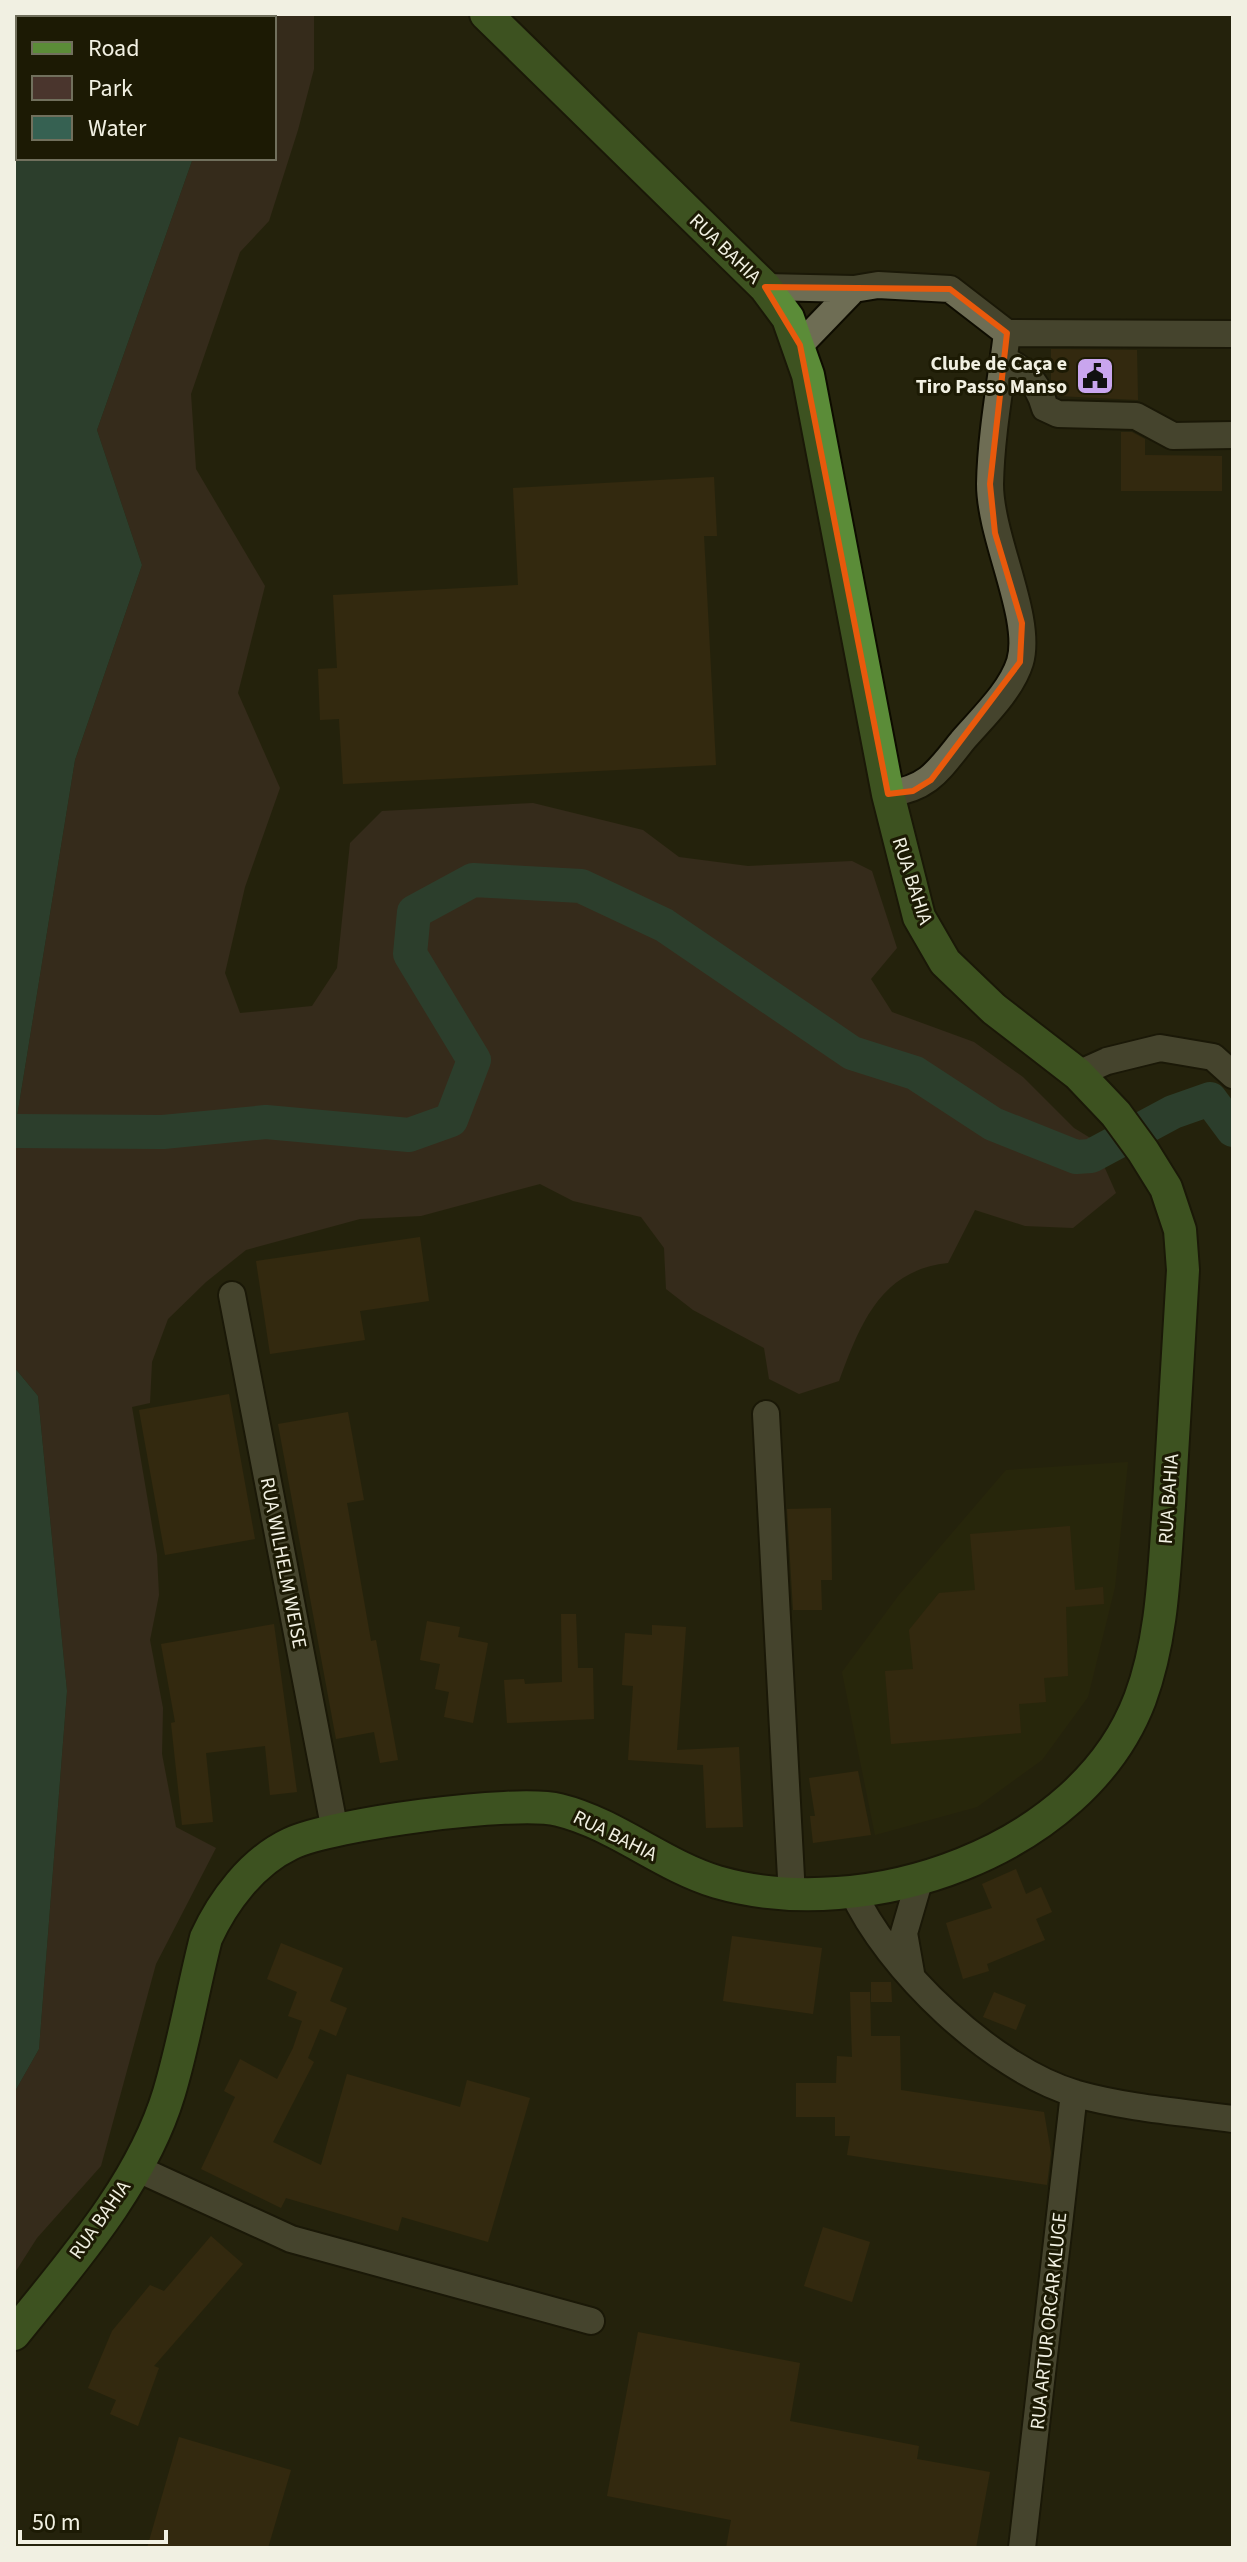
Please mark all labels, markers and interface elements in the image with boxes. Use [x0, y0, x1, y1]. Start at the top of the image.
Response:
legend [16, 16, 276, 160]
text: Road [88, 31, 140, 66]
text: Park [88, 71, 133, 106]
text: Water [88, 111, 147, 146]
street label: RUA BAHIA [683, 207, 767, 291]
place label: Clube de Caça e Tiro Passo Manso [916, 350, 1067, 401]
public building icon: Clube de Caça e Tiro Passo Manso [1074, 355, 1116, 397]
street label: RUA BAHIA [885, 834, 939, 929]
street label: RUA BAHIA [1152, 1453, 1186, 1545]
street label: RUA WILHELM WEISE [253, 1475, 313, 1651]
street label: RUA BAHIA [568, 1804, 662, 1869]
street label: RUA BAHIA [63, 2175, 138, 2265]
street label: RUA ARTUR ORCAR KLUGE [1024, 2211, 1074, 2431]
scale bar [20, 2494, 166, 2544]
text: 50 m [32, 2505, 81, 2540]

